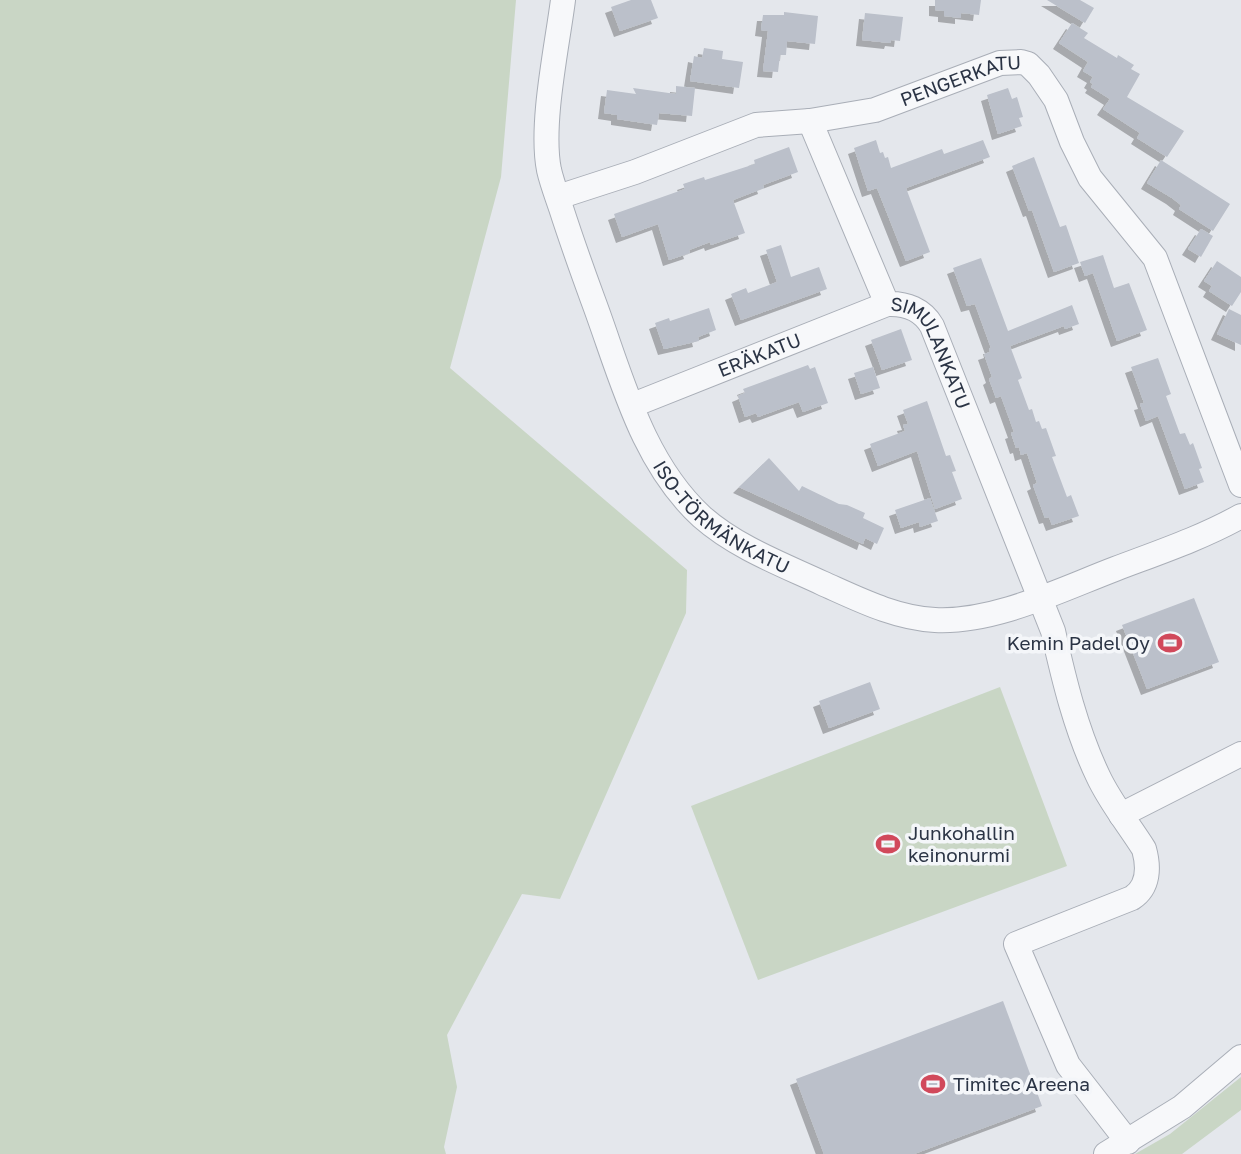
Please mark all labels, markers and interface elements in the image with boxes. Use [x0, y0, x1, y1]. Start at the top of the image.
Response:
street label: PENGERKATU [897, 50, 1022, 111]
street label: SIMULANKATU [890, 292, 976, 412]
street label: ERÄKATU [714, 327, 804, 381]
street label: ISO-TÖRMÄNKATU [649, 456, 793, 578]
sports icon: Kemin Padel Oy [1156, 629, 1184, 657]
place label: Kemin Padel Oy [1007, 631, 1150, 654]
place label: Junkohallin keinonurmi [908, 821, 1015, 866]
sports icon: Junkohallin keinonurmi [874, 830, 902, 858]
sports icon: Timitec Areena [919, 1070, 947, 1098]
place label: Timitec Areena [953, 1072, 1090, 1095]

